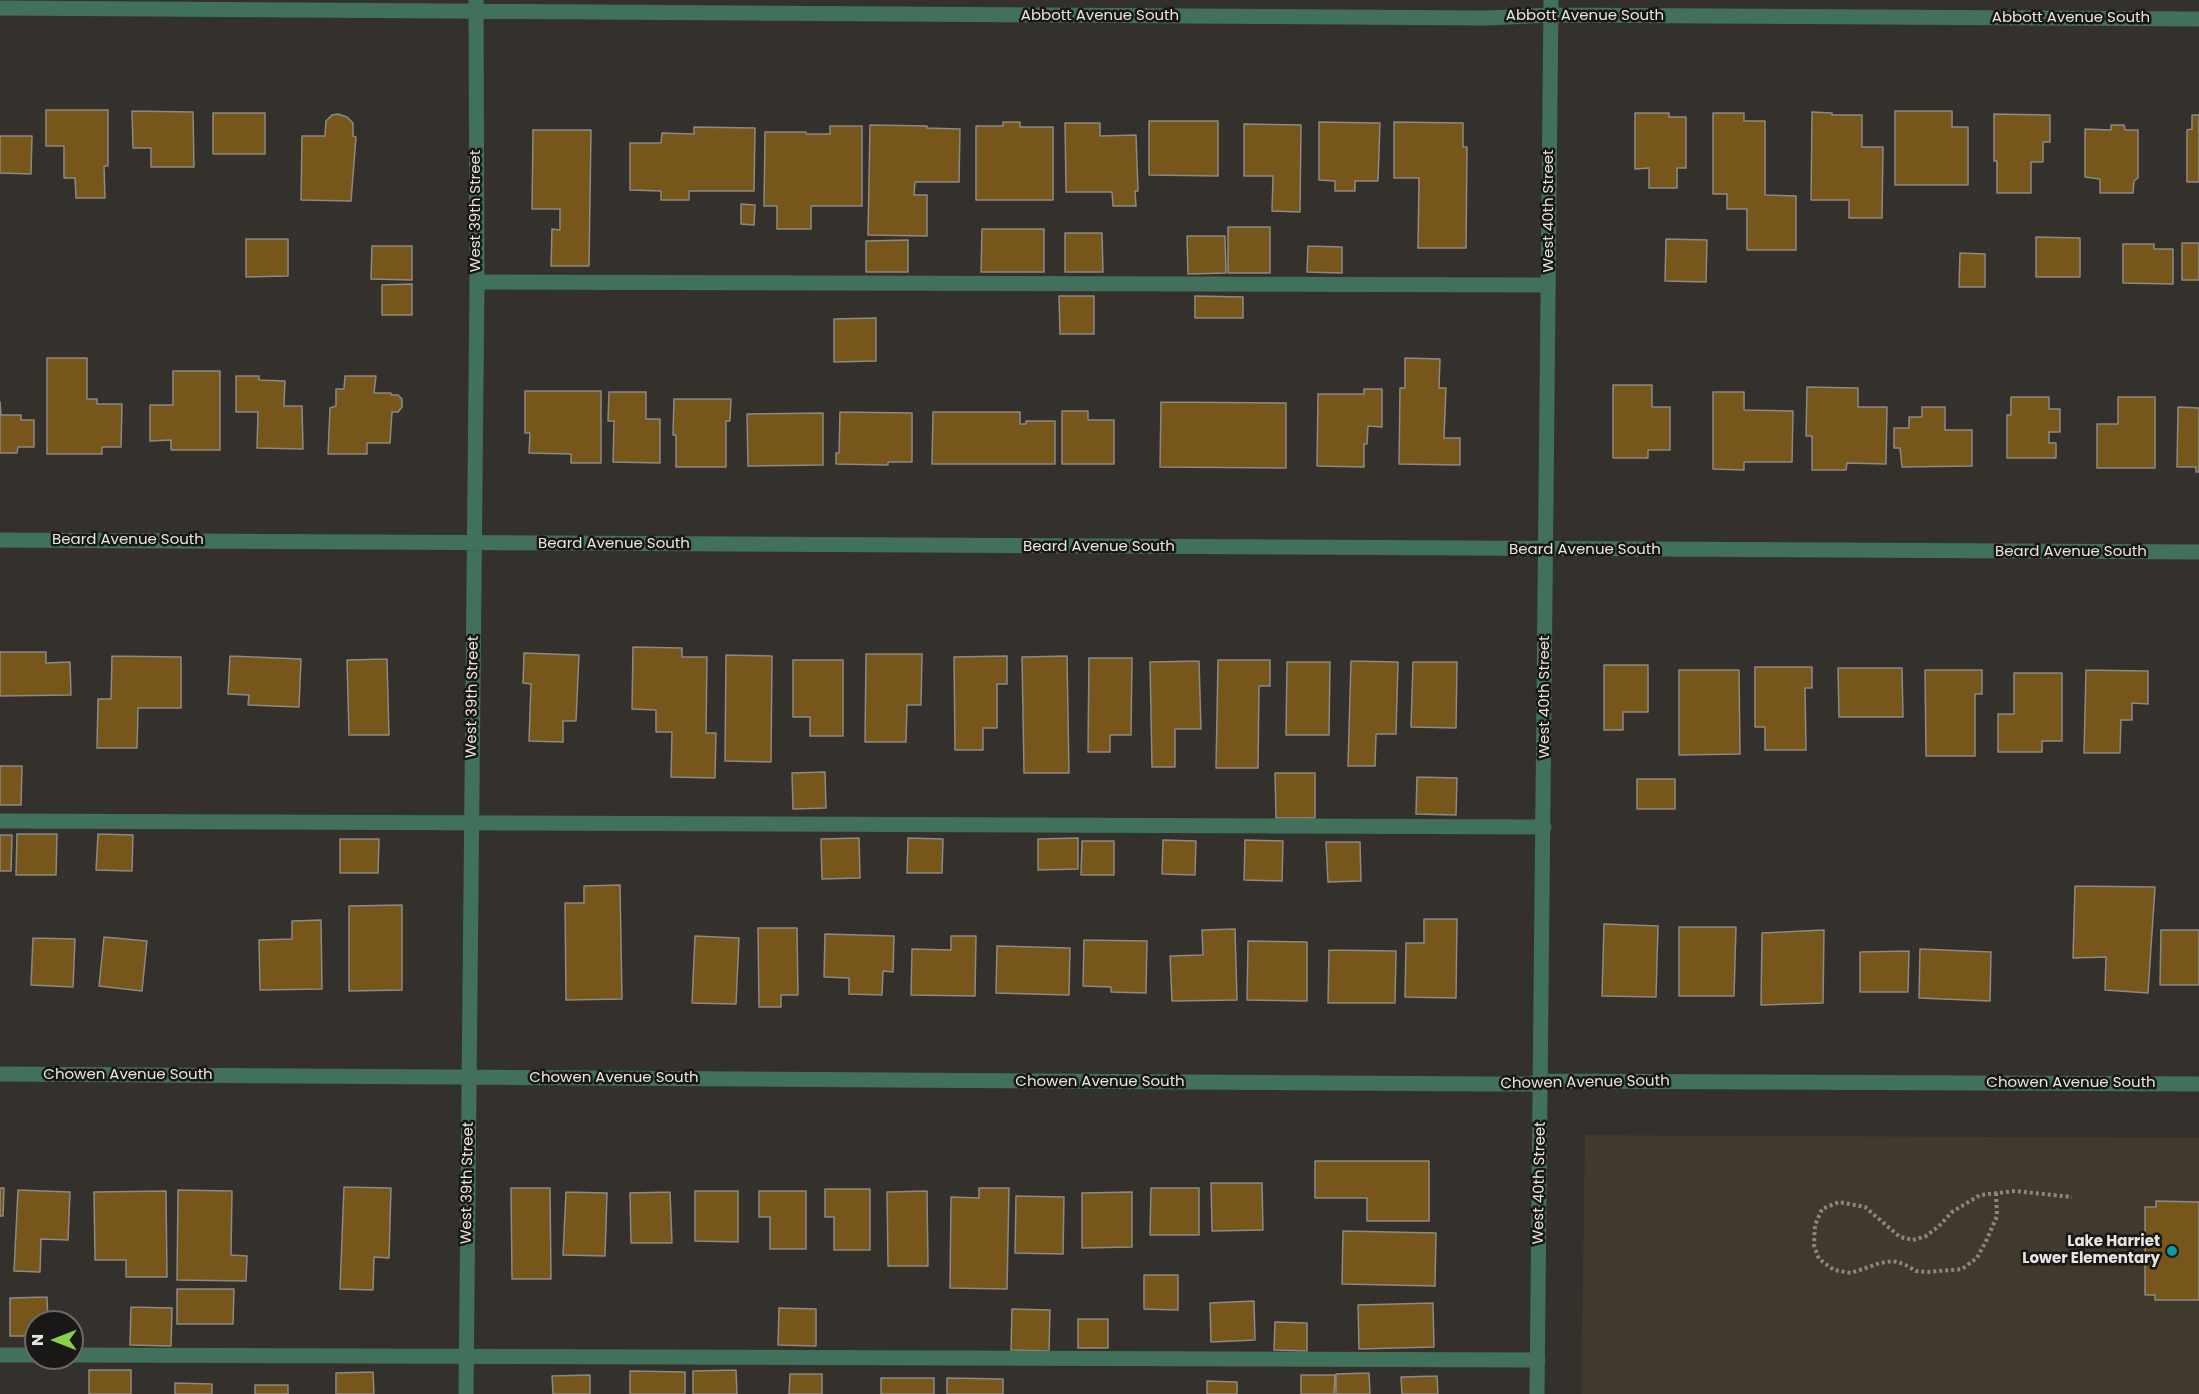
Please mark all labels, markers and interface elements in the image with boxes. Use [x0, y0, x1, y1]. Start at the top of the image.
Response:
street label: Abbott Avenue South [1021, 7, 1179, 25]
street label: Abbott Avenue South [1506, 7, 1664, 25]
street label: Abbott Avenue South [1992, 9, 2150, 27]
street label: West 40th Street [1540, 149, 1558, 273]
street label: West 39th Street [467, 150, 485, 272]
street label: Beard Avenue South [52, 531, 204, 549]
street label: Beard Avenue South [538, 535, 690, 553]
street label: Beard Avenue South [1023, 538, 1175, 556]
street label: Beard Avenue South [1509, 541, 1661, 559]
street label: Beard Avenue South [1995, 543, 2147, 561]
street label: West 40th Street [1536, 635, 1554, 759]
street label: West 39th Street [463, 636, 483, 758]
street label: Chowen Avenue South [43, 1066, 213, 1084]
street label: Chowen Avenue South [529, 1069, 699, 1087]
street label: Chowen Avenue South [1015, 1073, 1185, 1091]
street label: Chowen Avenue South [1500, 1073, 1670, 1093]
street label: Chowen Avenue South [1986, 1074, 2156, 1092]
street label: West 40th Street [1530, 1121, 1550, 1245]
street label: West 39th Street [458, 1122, 478, 1244]
place label: Lake Harriet Lower Elementary [2022, 1233, 2160, 1268]
marker: Lake Harriet Lower Elementary [2165, 1244, 2179, 1258]
north arrow [24, 1310, 84, 1370]
text: N [26, 1334, 49, 1346]

